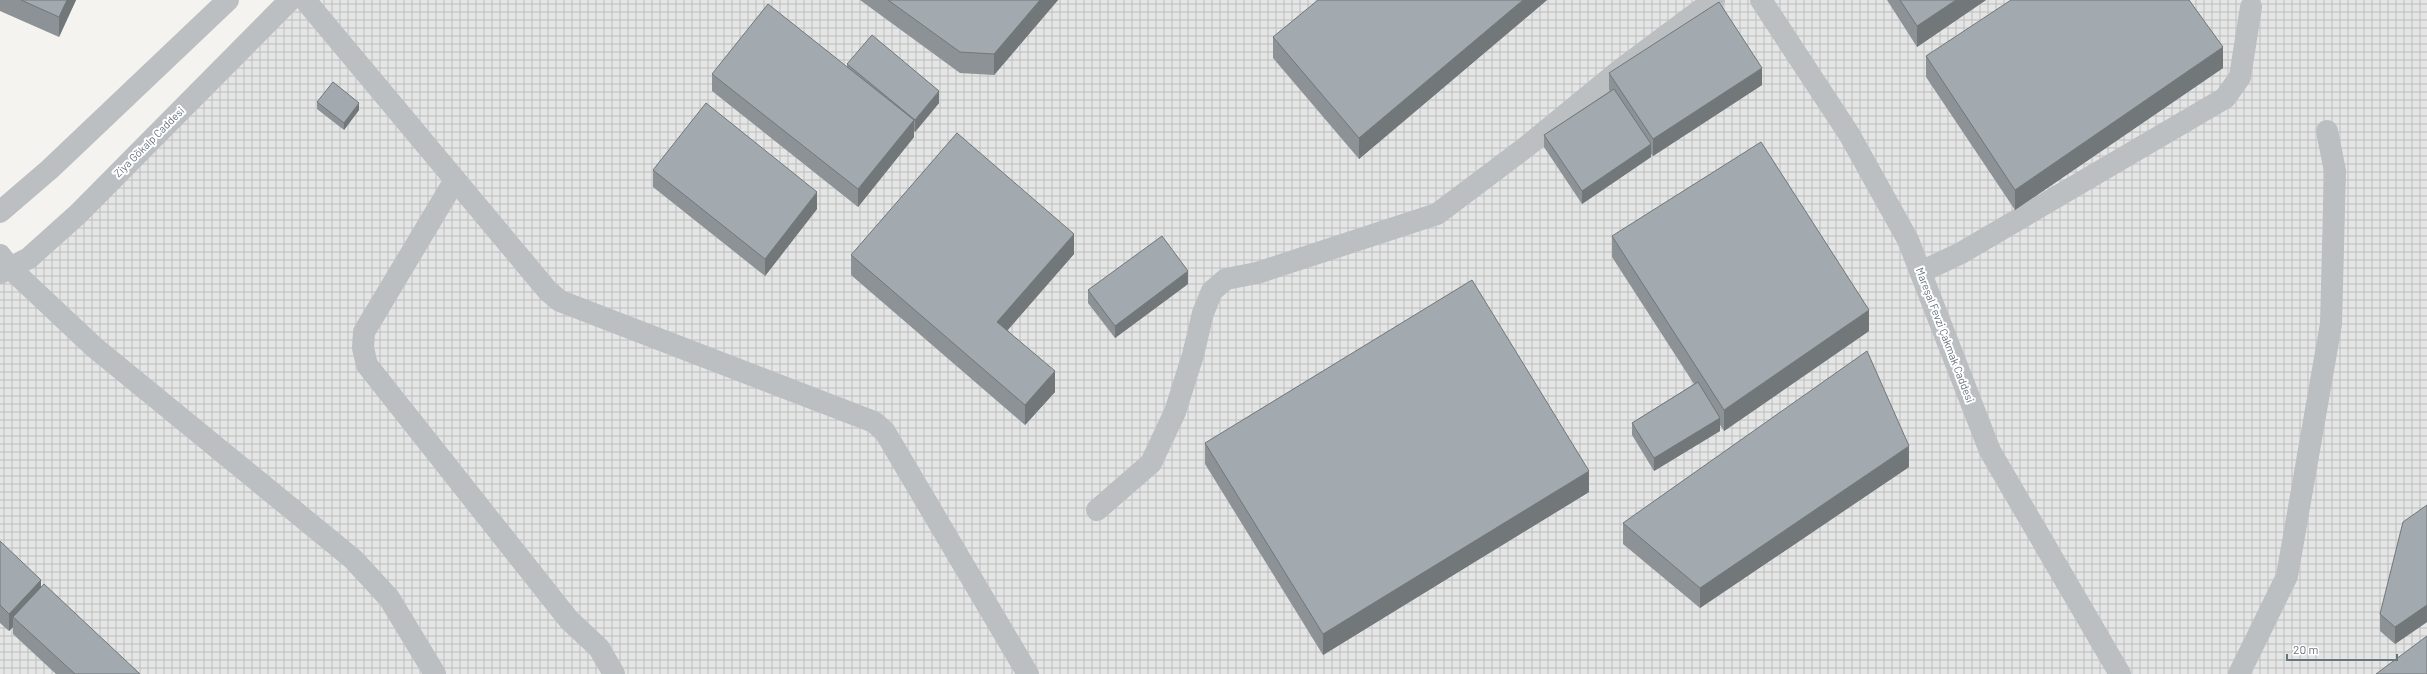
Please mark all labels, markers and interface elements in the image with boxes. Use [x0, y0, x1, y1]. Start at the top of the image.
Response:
street label: Ziya Gökalp Caddesi [111, 104, 187, 180]
street label: Mareşal Fevzi Çakmak Caddesi [1914, 265, 1977, 404]
scale bar [2287, 636, 2397, 662]
text: 20 m [2293, 642, 2319, 656]

